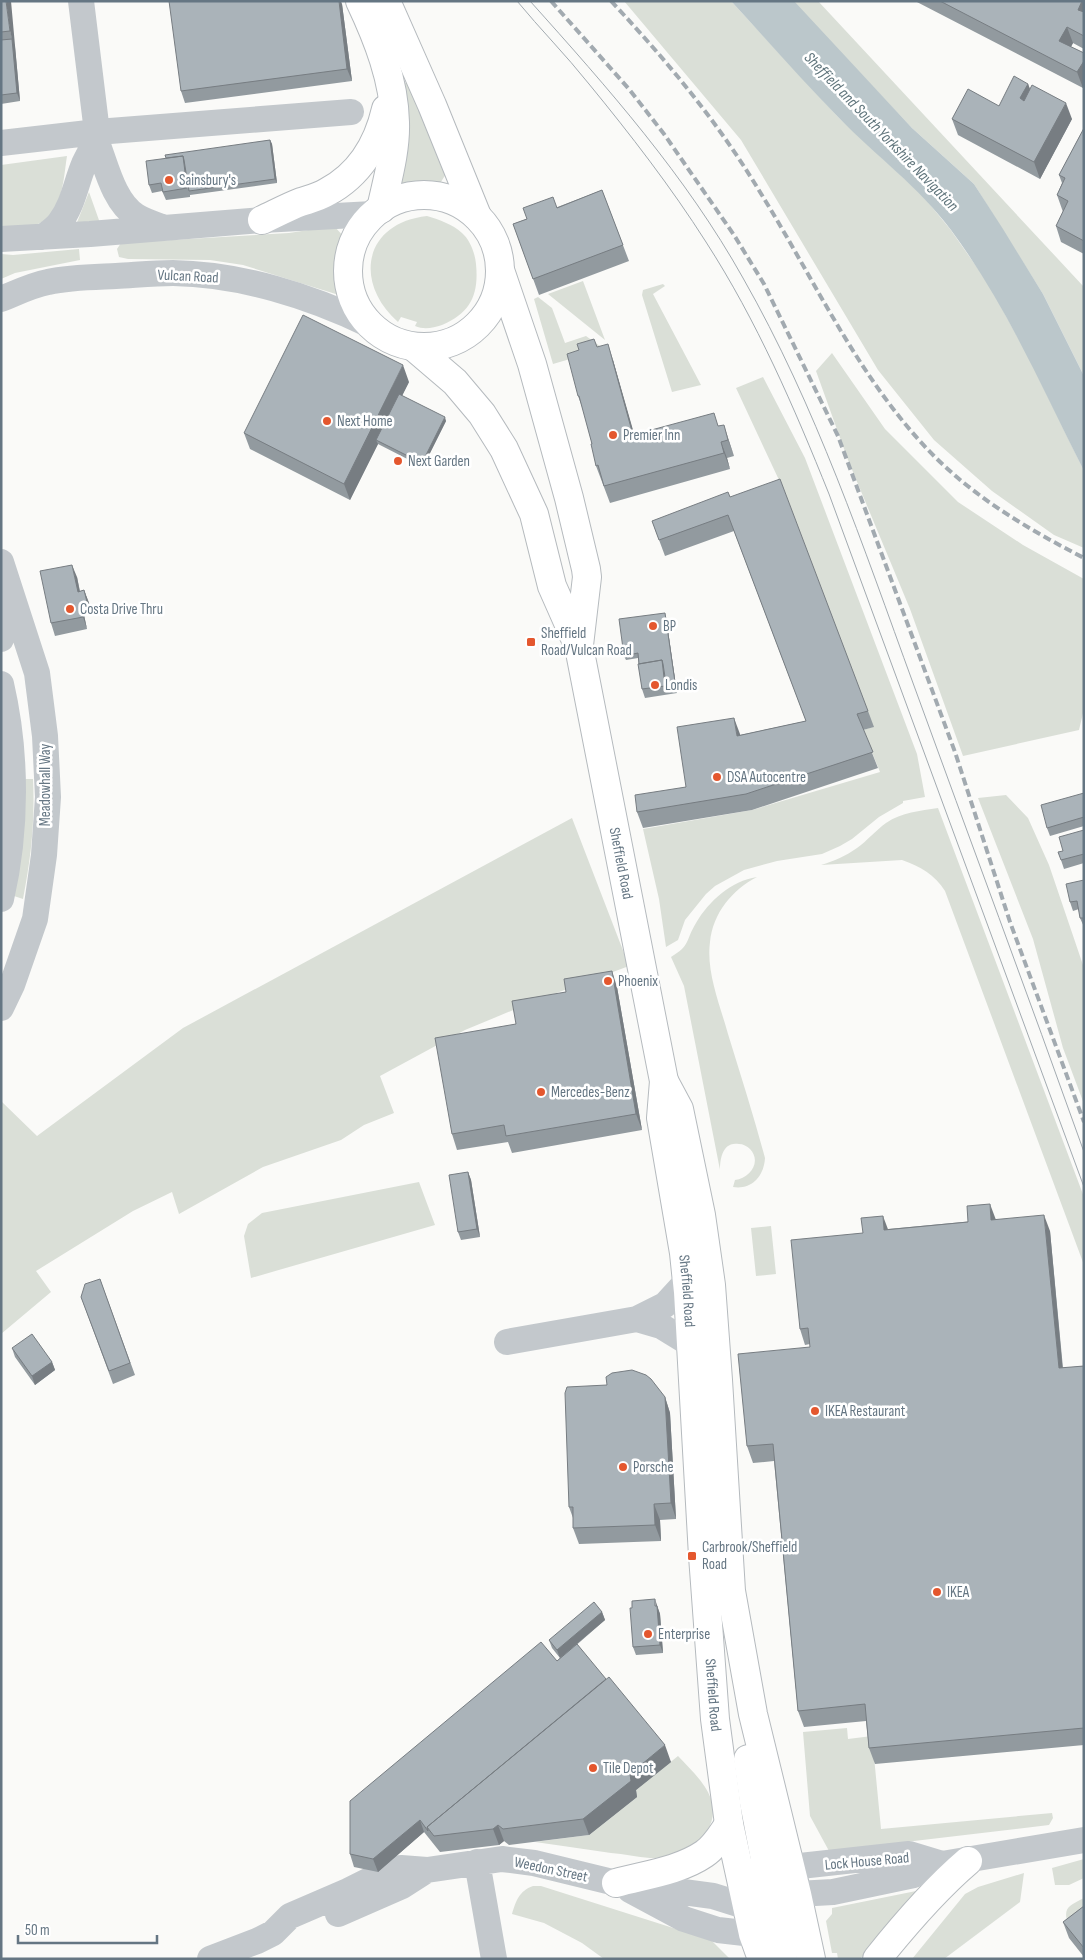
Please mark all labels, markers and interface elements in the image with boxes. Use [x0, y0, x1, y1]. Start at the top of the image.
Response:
water label: Sheffield and South Yorkshire Navigation [800, 48, 962, 216]
place label: Sainsbury's [179, 171, 236, 190]
marker: Sainsbury's [163, 174, 175, 186]
street label: Vulcan Road [157, 265, 219, 288]
place label: Next Home [337, 412, 393, 431]
marker: Next Home [321, 415, 333, 427]
place label: Premier Inn [623, 426, 680, 445]
marker: Premier Inn [607, 429, 619, 441]
place label: Next Garden [408, 452, 470, 471]
marker: Next Garden [392, 455, 404, 467]
place label: Costa Drive Thru [80, 600, 163, 619]
marker: Costa Drive Thru [64, 603, 76, 615]
place label: BP [663, 617, 676, 636]
marker: BP [647, 620, 659, 632]
place label: Sheffield Road/Vulcan Road [541, 624, 632, 660]
marker: Sheffield Road/Vulcan Road [525, 636, 537, 648]
place label: Londis [665, 676, 697, 695]
marker: Londis [649, 679, 661, 691]
street label: Meadowhall Way [36, 744, 55, 826]
place label: DSA Autocentre [727, 768, 806, 787]
marker: DSA Autocentre [711, 771, 723, 783]
street label: Sheffield Road [605, 826, 637, 901]
place label: Phoenix [618, 972, 658, 991]
marker: Phoenix [602, 975, 614, 987]
place label: Mercedes-Benz [551, 1083, 630, 1102]
marker: Mercedes-Benz [535, 1086, 547, 1098]
street label: Sheffield Road [674, 1254, 699, 1328]
place label: IKEA Restaurant [825, 1402, 906, 1421]
marker: IKEA Restaurant [809, 1405, 821, 1417]
place label: Porsche [633, 1458, 673, 1477]
marker: Porsche [617, 1461, 629, 1473]
place label: Carbrook/Sheffield Road [702, 1538, 797, 1574]
marker: Carbrook/Sheffield Road [686, 1550, 698, 1562]
place label: IKEA [947, 1583, 970, 1602]
marker: IKEA [931, 1586, 943, 1598]
place label: Enterprise [658, 1625, 710, 1644]
marker: Enterprise [642, 1628, 654, 1640]
street label: Sheffield Road [701, 1658, 726, 1733]
place label: Tile Depot [603, 1759, 654, 1778]
marker: Tile Depot [587, 1762, 599, 1774]
street label: Lock House Road [824, 1848, 910, 1875]
street label: Weedon Street [512, 1852, 590, 1887]
scale bar [18, 1912, 156, 1944]
text: 50 m [25, 1921, 50, 1940]

